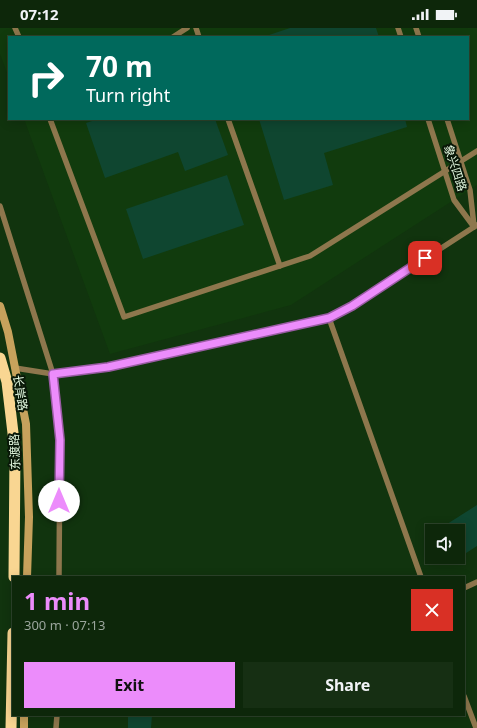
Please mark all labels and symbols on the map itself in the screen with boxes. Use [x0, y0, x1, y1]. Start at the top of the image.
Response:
street label: 象兴四路 [440, 142, 471, 193]
pin [408, 241, 442, 275]
street label: 长岸路 [9, 374, 32, 412]
street label: 东渡路 [5, 434, 24, 470]
position arrow [38, 480, 80, 522]

